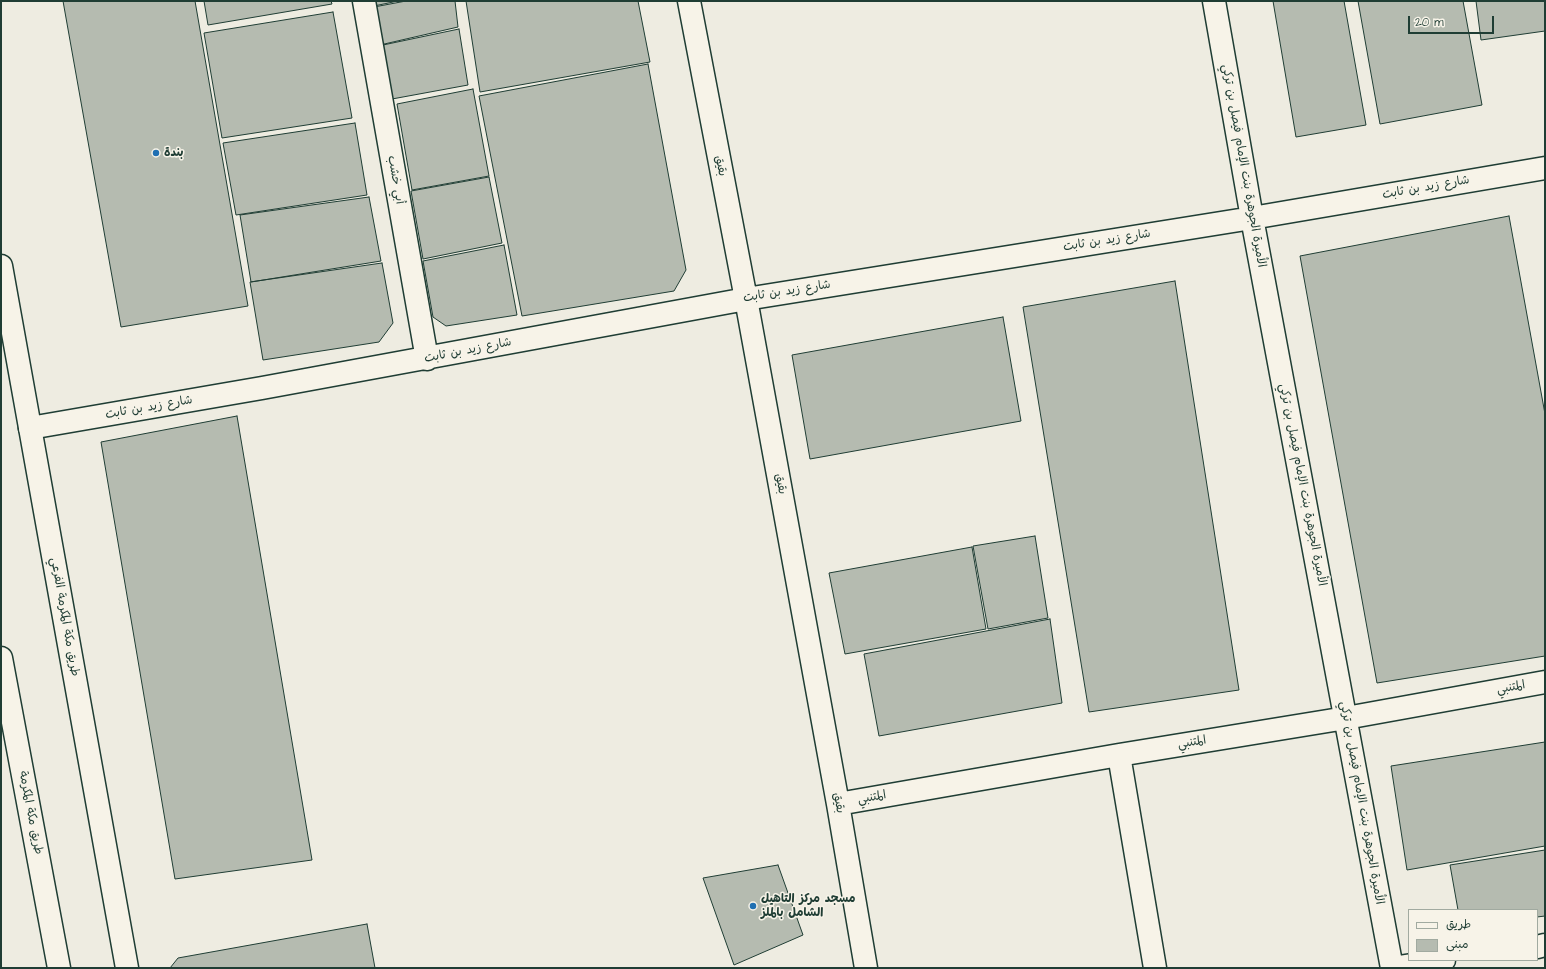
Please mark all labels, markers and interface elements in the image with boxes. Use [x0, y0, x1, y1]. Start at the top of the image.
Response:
scale bar [1410, 8, 1496, 34]
text: 20 m [1415, 14, 1444, 31]
street label: الأميرة الجوهرة بنت الإمام فيصل بن تركي [1218, 63, 1268, 269]
place label: بندة [164, 146, 184, 160]
marker: بندة [151, 148, 161, 158]
street label: أبي خشب [384, 155, 406, 205]
street label: بقيق [711, 155, 729, 177]
street label: شارع زيد بن ثابت [1381, 173, 1471, 203]
street label: شارع زيد بن ثابت [1062, 227, 1152, 255]
street label: شارع زيد بن ثابت [742, 278, 832, 306]
street label: شارع زيد بن ثابت [423, 336, 513, 366]
street label: الأميرة الجوهرة بنت الإمام فيصل بن تركي [1275, 383, 1329, 587]
street label: شارع زيد بن ثابت [104, 393, 194, 423]
street label: بقيق [771, 473, 789, 495]
street label: طريق مكة المكرمة الفرعي [46, 556, 82, 678]
street label: المتنبي [1496, 678, 1526, 698]
street label: الأميرة الجوهرة بنت الإمام فيصل بن تركي [1336, 700, 1386, 906]
street label: المتنبي [1177, 734, 1207, 752]
street label: طريق مكة المكرمة [15, 770, 45, 856]
street label: المتنبي [857, 788, 887, 808]
street label: بقيق [829, 792, 847, 814]
place label: مسجد مركز التاهيل الشامل بالملز [761, 892, 856, 920]
marker: مسجد مركز التاهيل الشامل بالملز [748, 901, 758, 911]
legend [1408, 909, 1538, 961]
text: طريق [1446, 916, 1471, 933]
text: مبنى [1446, 936, 1469, 953]

